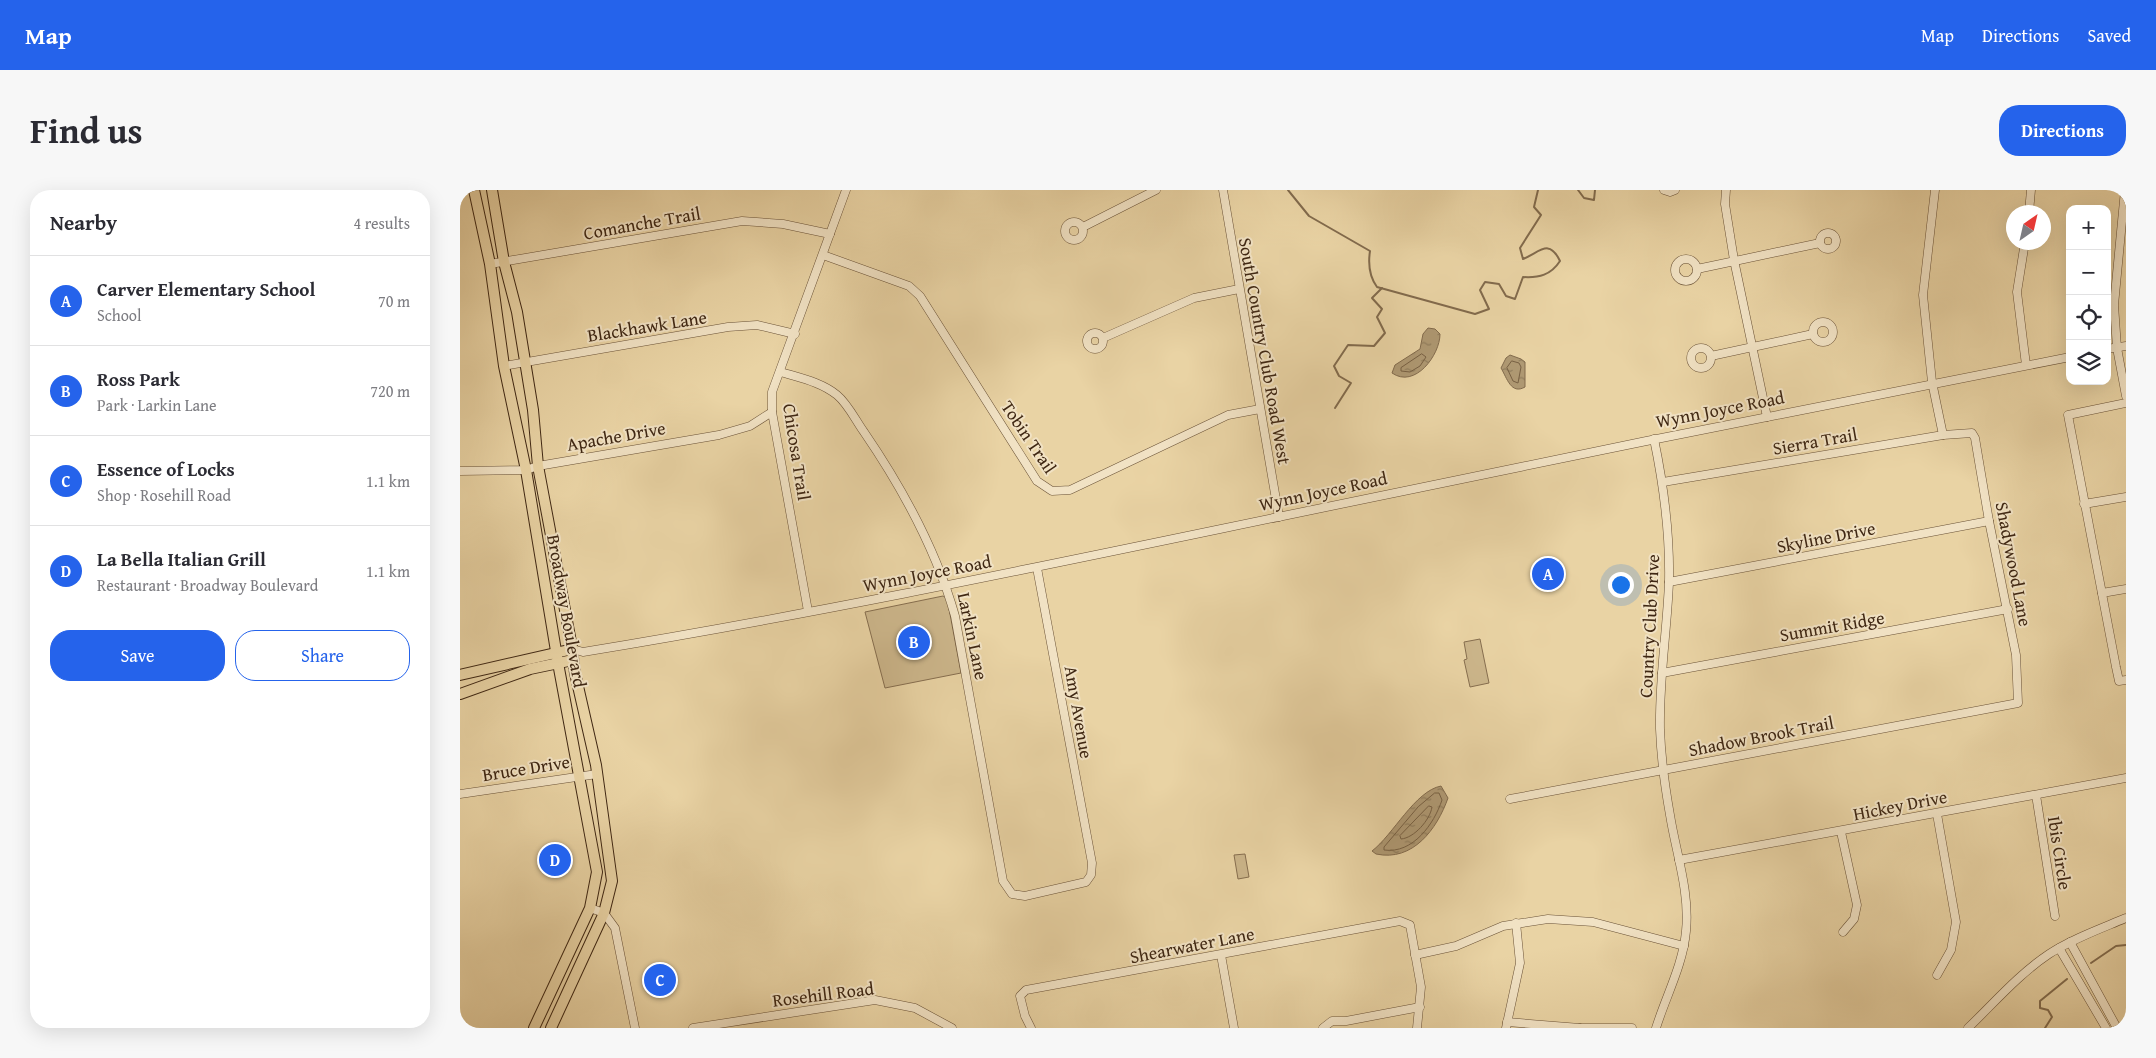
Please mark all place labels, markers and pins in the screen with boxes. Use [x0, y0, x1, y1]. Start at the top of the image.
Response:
pin: A [1532, 555, 1564, 593]
pin: B [898, 623, 930, 661]
pin: D [539, 841, 571, 879]
pin: C [644, 961, 676, 999]

